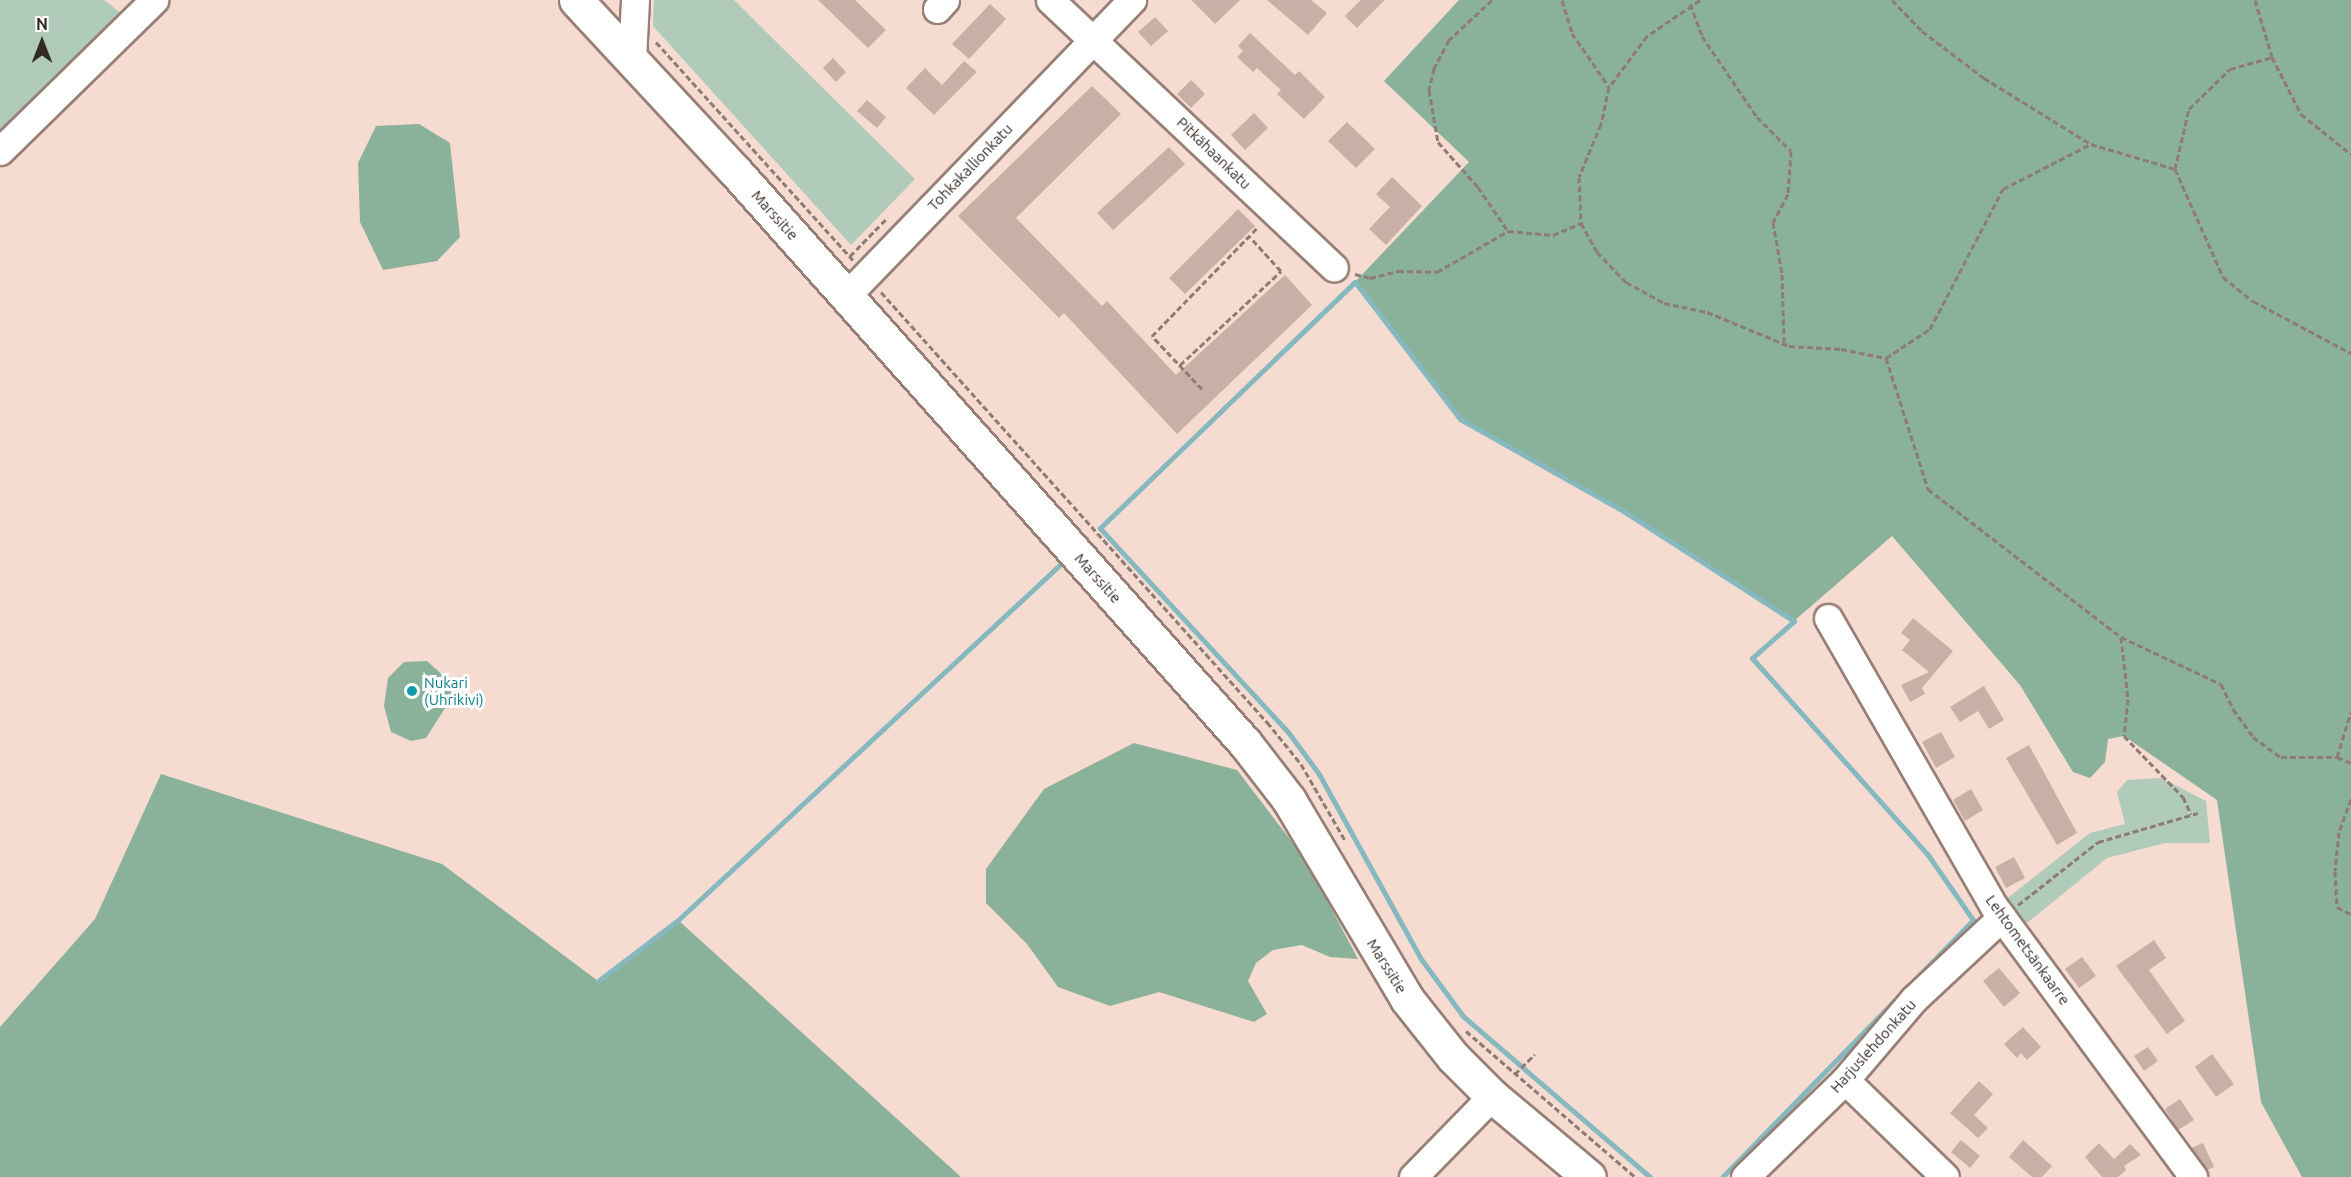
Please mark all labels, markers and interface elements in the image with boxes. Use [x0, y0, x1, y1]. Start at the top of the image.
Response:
north arrow [12, 12, 72, 72]
text: N [36, 15, 48, 33]
street label: Pitkähaankatu [1173, 113, 1255, 193]
street label: Tohkakallionkatu [924, 120, 1016, 214]
street label: Marssitie [748, 186, 802, 244]
street label: Marssitie [1071, 549, 1125, 607]
place label: Nukari (Uhrikivi) [424, 673, 484, 708]
marker: Nukari (Uhrikivi) [405, 684, 419, 698]
street label: Lehtometsänkaarre [1982, 891, 2074, 1009]
street label: Marssitie [1363, 935, 1411, 997]
street label: Harjuslehdonkatu [1826, 996, 1920, 1096]

